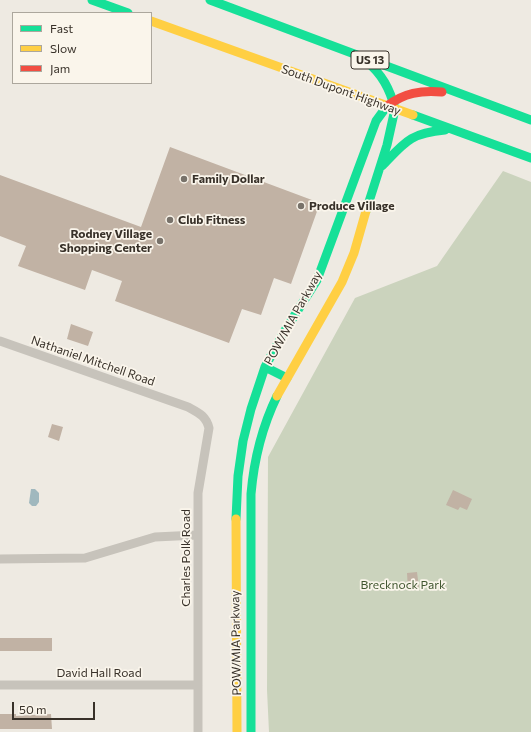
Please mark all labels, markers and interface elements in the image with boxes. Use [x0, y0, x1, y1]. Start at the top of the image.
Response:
legend [12, 12, 152, 84]
text: Fast [50, 21, 73, 35]
text: Slow [50, 41, 77, 55]
road number: US 13 [351, 51, 389, 69]
text: Jam [50, 61, 70, 75]
street label: South Dupont Highway [279, 62, 403, 118]
place label: Family Dollar [192, 172, 265, 186]
marker: Family Dollar [179, 174, 189, 184]
place label: Produce Village [309, 199, 395, 213]
marker: Produce Village [296, 201, 306, 211]
place label: Club Fitness [178, 213, 245, 227]
marker: Club Fitness [165, 215, 175, 225]
place label: Rodney Village Shopping Center [60, 227, 152, 255]
marker: Rodney Village Shopping Center [155, 236, 165, 246]
street label: POW/MIA Parkway [261, 269, 325, 367]
street label: Nathaniel Mitchell Road [29, 333, 157, 389]
street label: Charles Polk Road [179, 509, 193, 607]
park label: Brecknock Park [361, 578, 445, 592]
street label: POW/MIA Parkway [228, 590, 244, 696]
street label: David Hall Road [56, 666, 142, 680]
scale bar [14, 694, 97, 720]
text: 50 m [19, 702, 47, 716]

